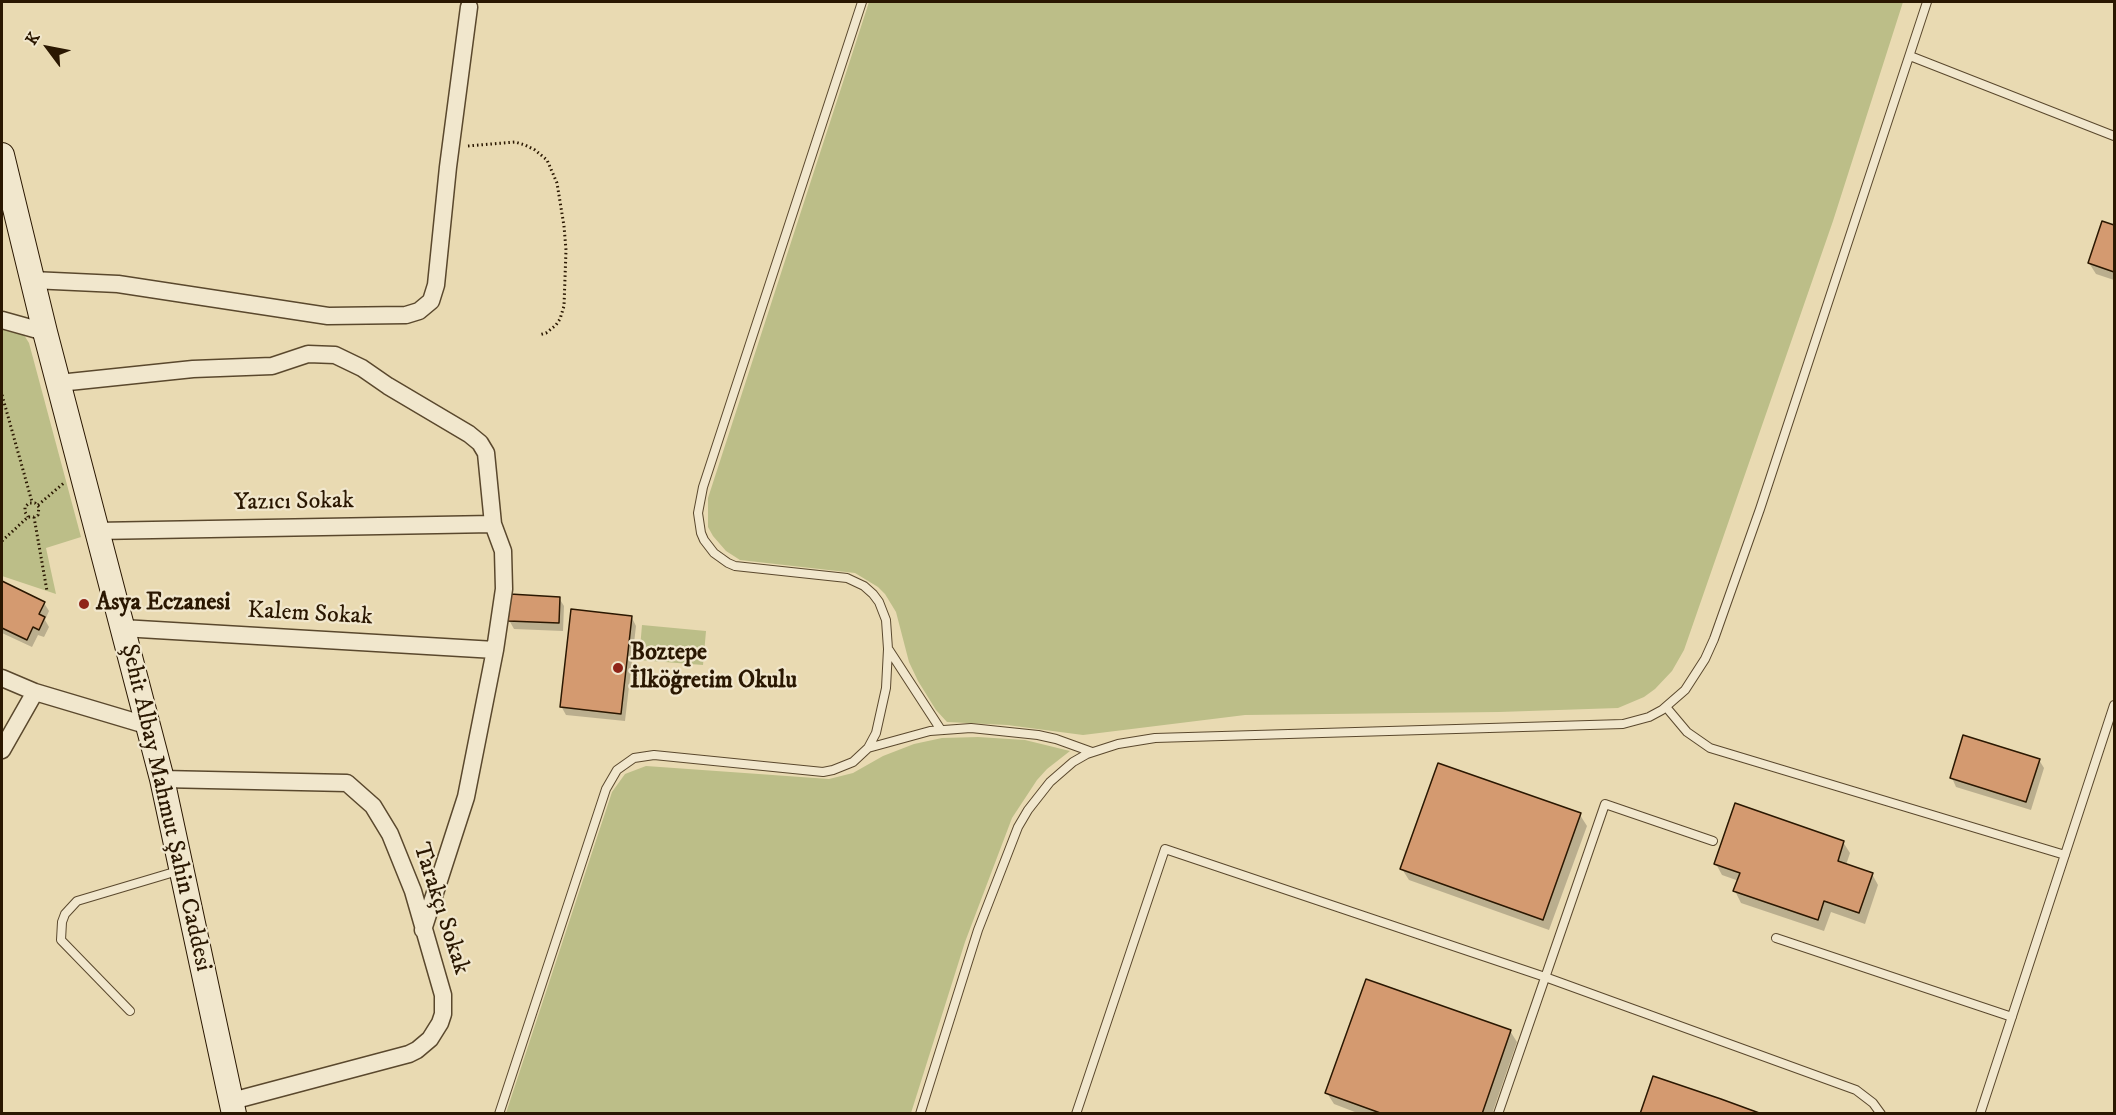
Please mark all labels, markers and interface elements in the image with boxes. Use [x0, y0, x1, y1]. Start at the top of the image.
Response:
north arrow [18, 18, 78, 78]
text: K [21, 28, 44, 49]
street label: Yazıcı Sokak [234, 488, 354, 518]
place label: Asya Eczanesi [96, 590, 231, 618]
marker: Asya Eczanesi [77, 597, 91, 611]
street label: Kalem Sokak [247, 597, 373, 633]
place label: Boztepe İlköğretim Okulu [630, 640, 797, 696]
street label: Şehit Albay Mahmut Şahin Caddesi [113, 642, 217, 974]
marker: Boztepe İlköğretim Okulu [611, 661, 625, 675]
street label: Tarakçı Sokak [405, 839, 475, 979]

